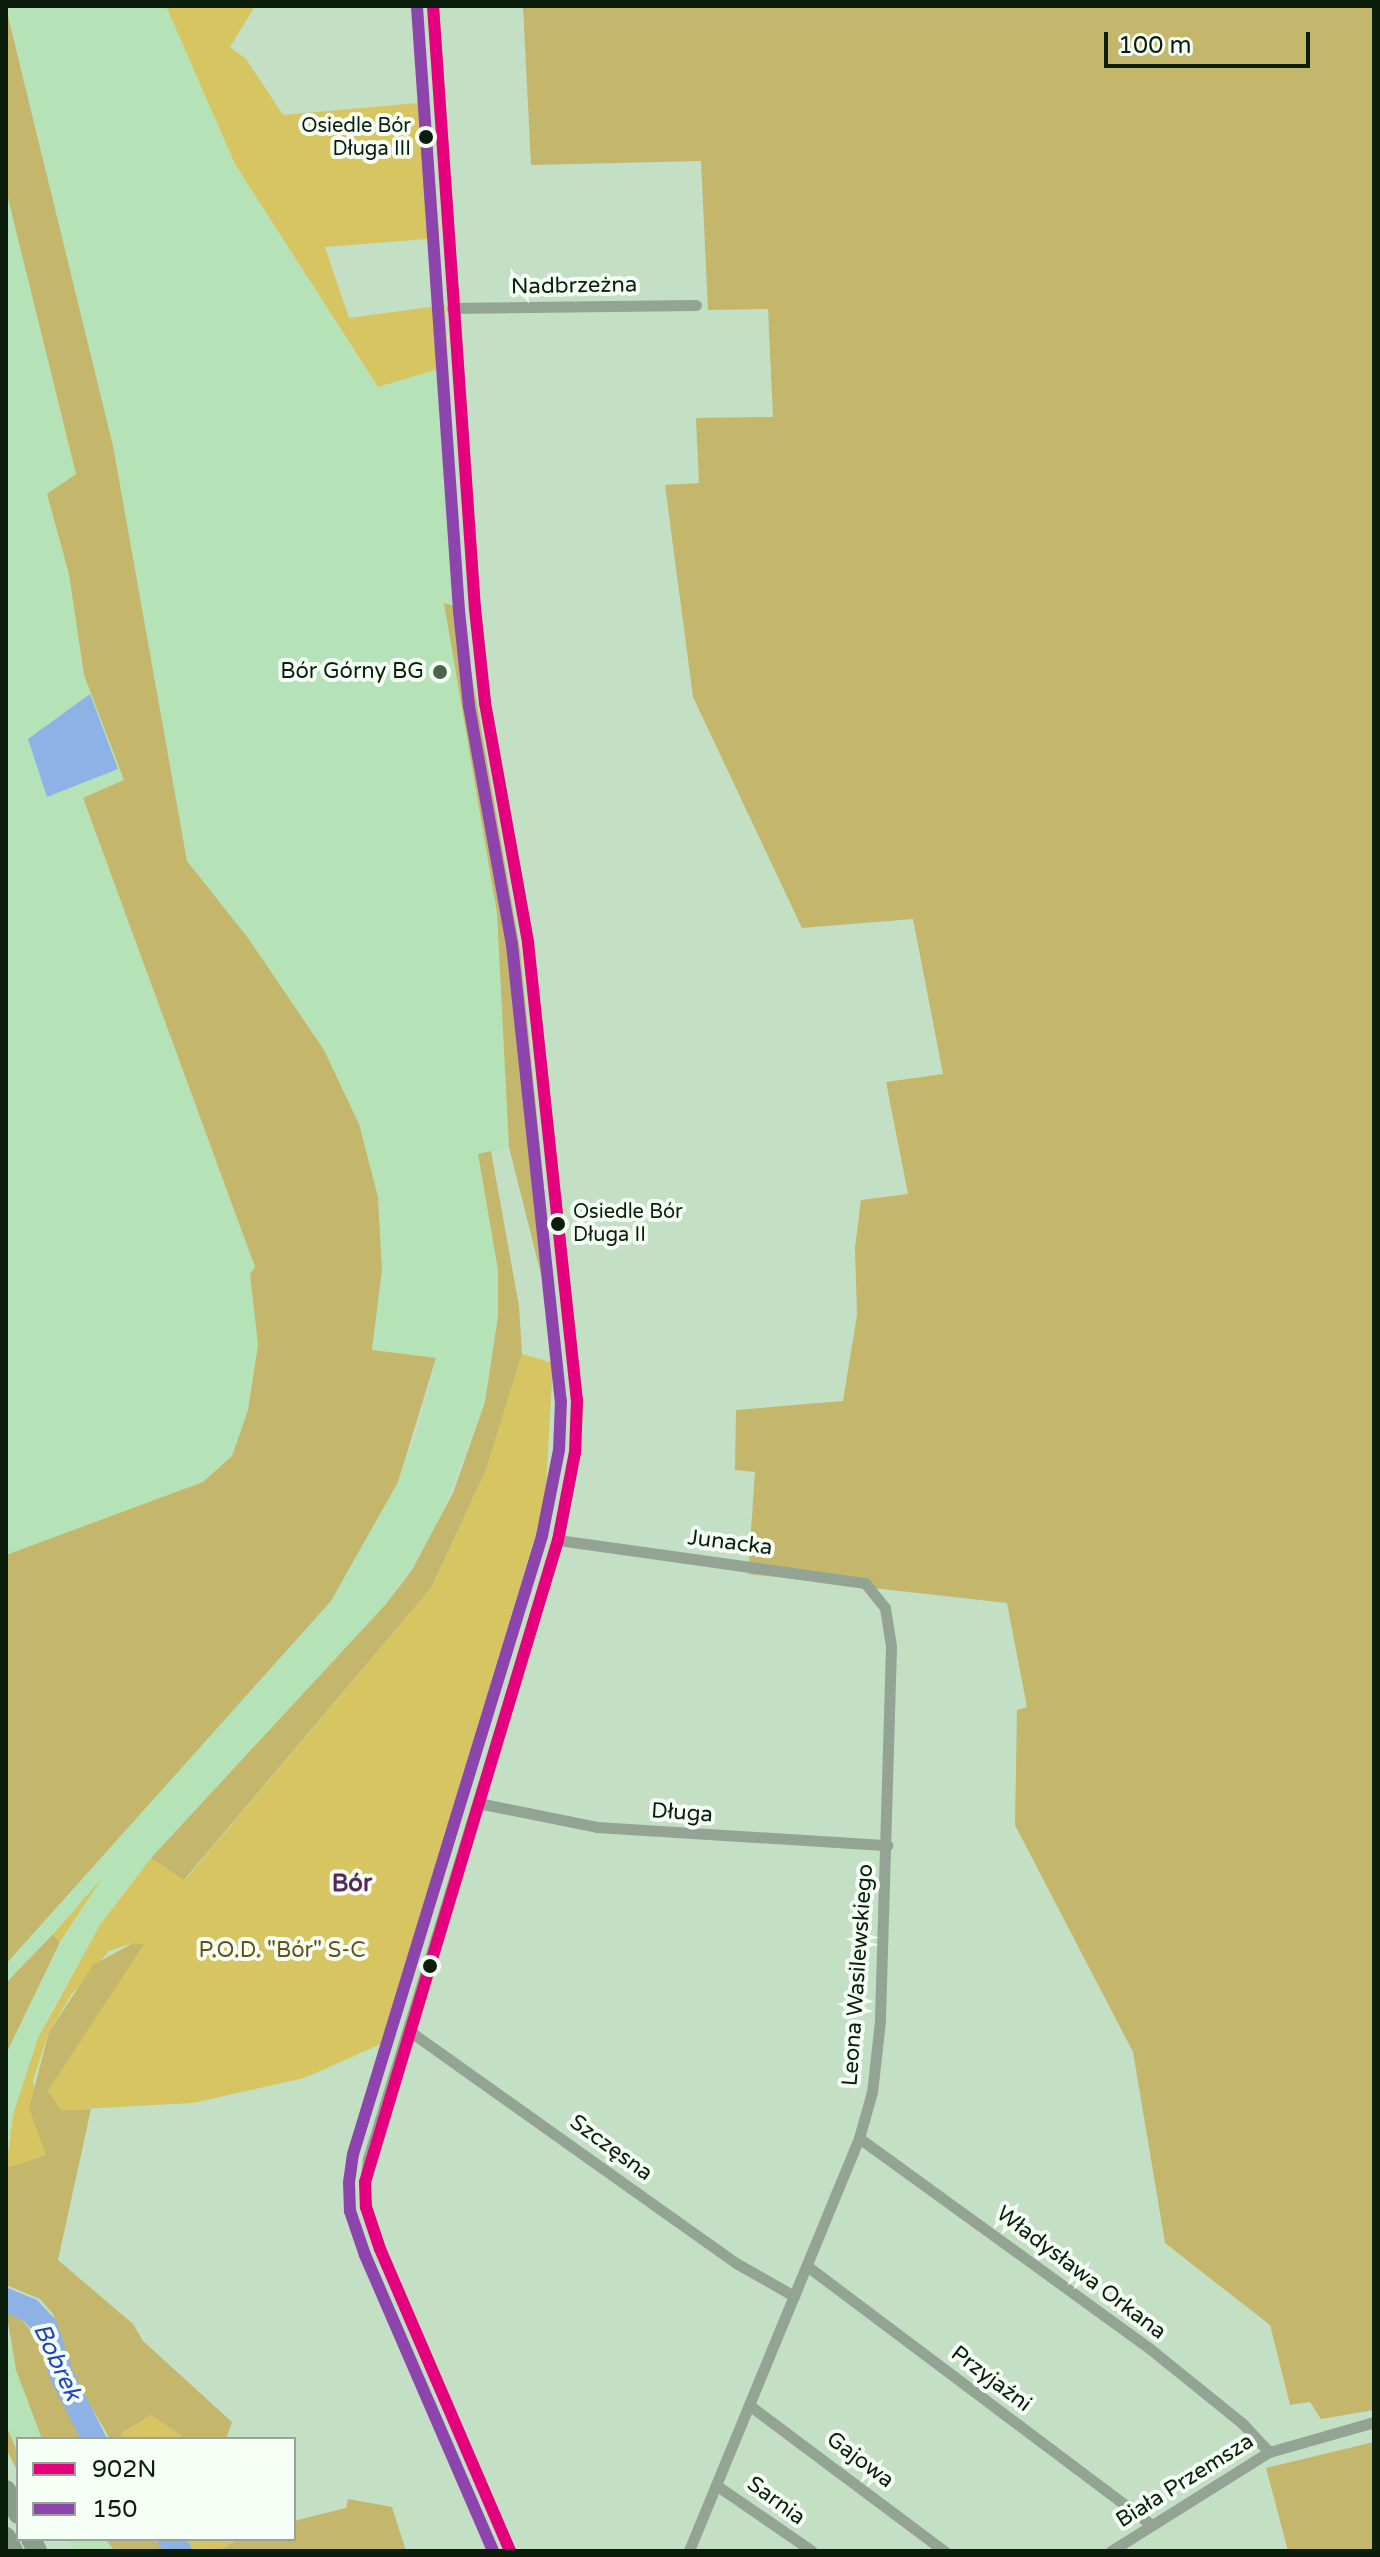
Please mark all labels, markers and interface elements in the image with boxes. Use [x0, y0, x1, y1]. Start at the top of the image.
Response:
scale bar [1108, 16, 1314, 66]
text: 100 m [1118, 31, 1192, 60]
place label: Osiedle Bór Długa III [301, 114, 411, 161]
marker: Osiedle Bór Długa III [418, 129, 434, 145]
street label: Nadbrzeżna [511, 272, 637, 300]
place label: Bór Górny BG [280, 659, 424, 685]
marker: Bór Górny BG [431, 663, 449, 681]
place label: Osiedle Bór Długa II [573, 1200, 683, 1247]
marker: Osiedle Bór Długa II [550, 1216, 566, 1232]
street label: Junacka [686, 1525, 774, 1561]
street label: Długa [650, 1798, 714, 1828]
street label: Leona Wasilewskiego [837, 1863, 879, 2087]
district label: Bór [332, 1870, 372, 1898]
park label: P.O.D. "Bór" S-C [198, 1938, 366, 1964]
unlabelled marker [422, 1958, 438, 1974]
street label: Szczęsna [564, 2109, 658, 2187]
street label: Władysława Orkana [991, 2201, 1171, 2345]
water label: Bobrek [27, 2319, 87, 2405]
street label: Przyjaźni [946, 2340, 1036, 2418]
street label: Gajowa [821, 2426, 899, 2494]
street label: Biała Przemsza [1111, 2428, 1259, 2534]
legend [16, 2437, 296, 2541]
text: 902N [92, 2455, 157, 2484]
street label: Sarnia [742, 2471, 810, 2531]
text: 150 [92, 2495, 137, 2524]

